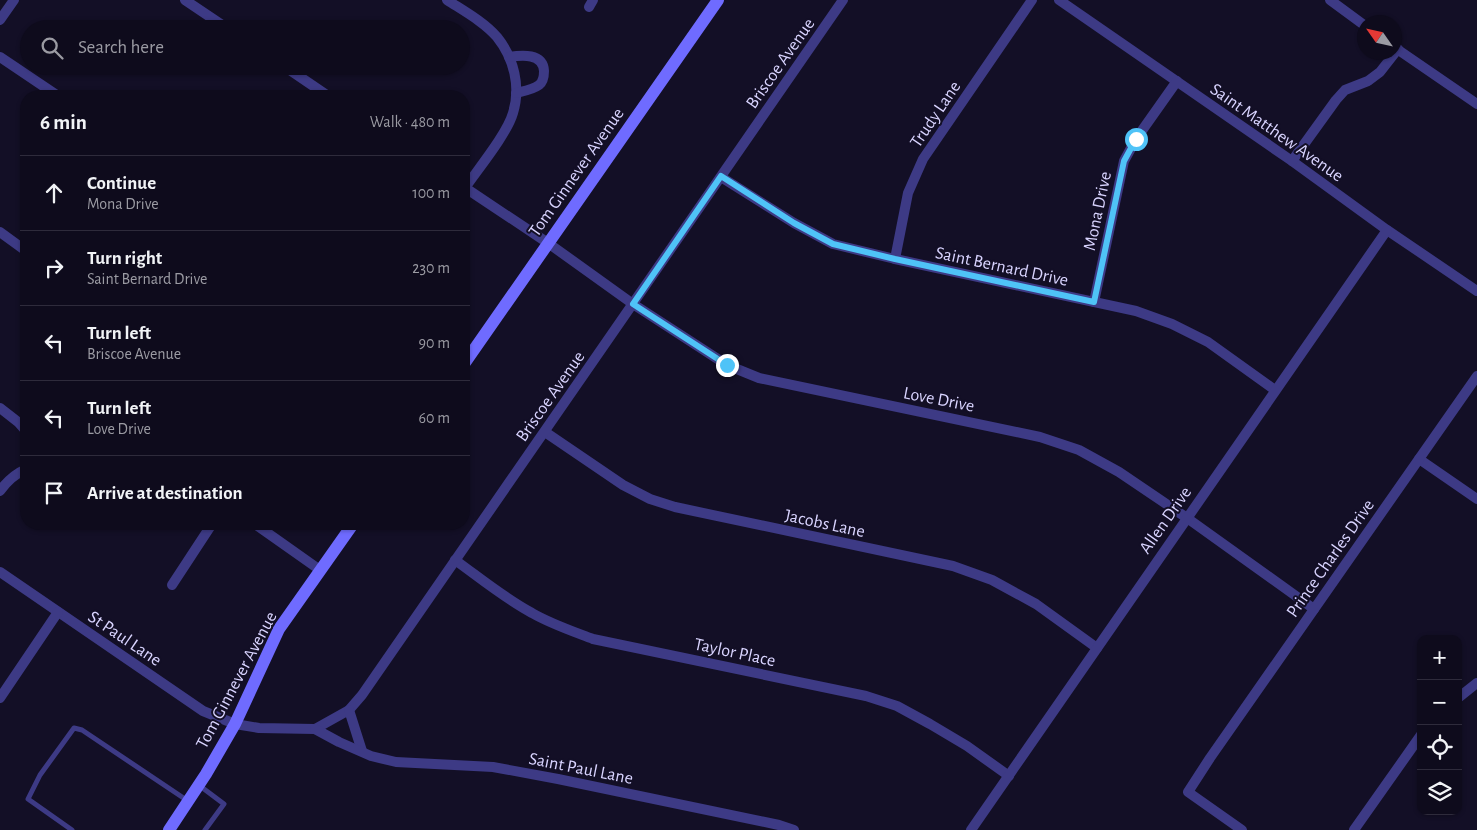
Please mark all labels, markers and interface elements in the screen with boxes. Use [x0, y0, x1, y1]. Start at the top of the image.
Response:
street label: Briscoe Avenue [743, 15, 819, 112]
north arrow [1357, 15, 1402, 60]
search box [20, 20, 470, 75]
icon: search [38, 34, 66, 62]
text: Search here [78, 38, 164, 57]
street label: Trudy Lane [907, 78, 964, 151]
street label: Saint Matthew Avenue [1207, 80, 1346, 185]
street label: Tom Ginnever Avenue [526, 105, 628, 240]
text: 6 min [40, 112, 87, 133]
text: Walk · 480 m [370, 114, 450, 130]
route start [1125, 128, 1148, 151]
street label: Mona Drive [1081, 170, 1115, 252]
text: Continue [87, 174, 156, 193]
icon: ahead [40, 179, 68, 207]
text: 100 m [412, 185, 450, 201]
text: Mona Drive [87, 196, 159, 212]
street label: Saint Bernard Drive [934, 244, 1070, 290]
text: Turn right [87, 249, 162, 268]
icon: right [40, 254, 68, 282]
text: 230 m [412, 260, 450, 276]
text: Saint Bernard Drive [87, 271, 207, 287]
text: Turn left [87, 324, 151, 343]
icon: left [40, 329, 68, 357]
text: 90 m [419, 335, 450, 351]
text: Briscoe Avenue [87, 346, 181, 362]
street label: Briscoe Avenue [513, 348, 589, 445]
route end [716, 354, 739, 377]
street label: Love Drive [902, 384, 976, 416]
text: Turn left [87, 399, 151, 418]
icon: left [40, 404, 68, 432]
text: 60 m [419, 410, 450, 426]
text: Love Drive [87, 421, 151, 437]
icon: arrive [40, 479, 68, 507]
text: Arrive at destination [87, 484, 243, 503]
street label: Allen Drive [1136, 484, 1195, 557]
street label: Prince Charles Drive [1284, 496, 1378, 621]
street label: Jacobs Lane [783, 507, 866, 541]
street label: St Paul Lane [84, 608, 164, 670]
street label: Tom Ginnever Avenue [193, 609, 281, 752]
map controls [1417, 635, 1462, 815]
button: + [1417, 635, 1462, 680]
street label: Taylor Place [693, 636, 777, 670]
button: − [1417, 680, 1462, 725]
button: locate [1417, 725, 1462, 770]
street label: Saint Paul Lane [527, 750, 634, 788]
button: layers [1417, 770, 1462, 815]

